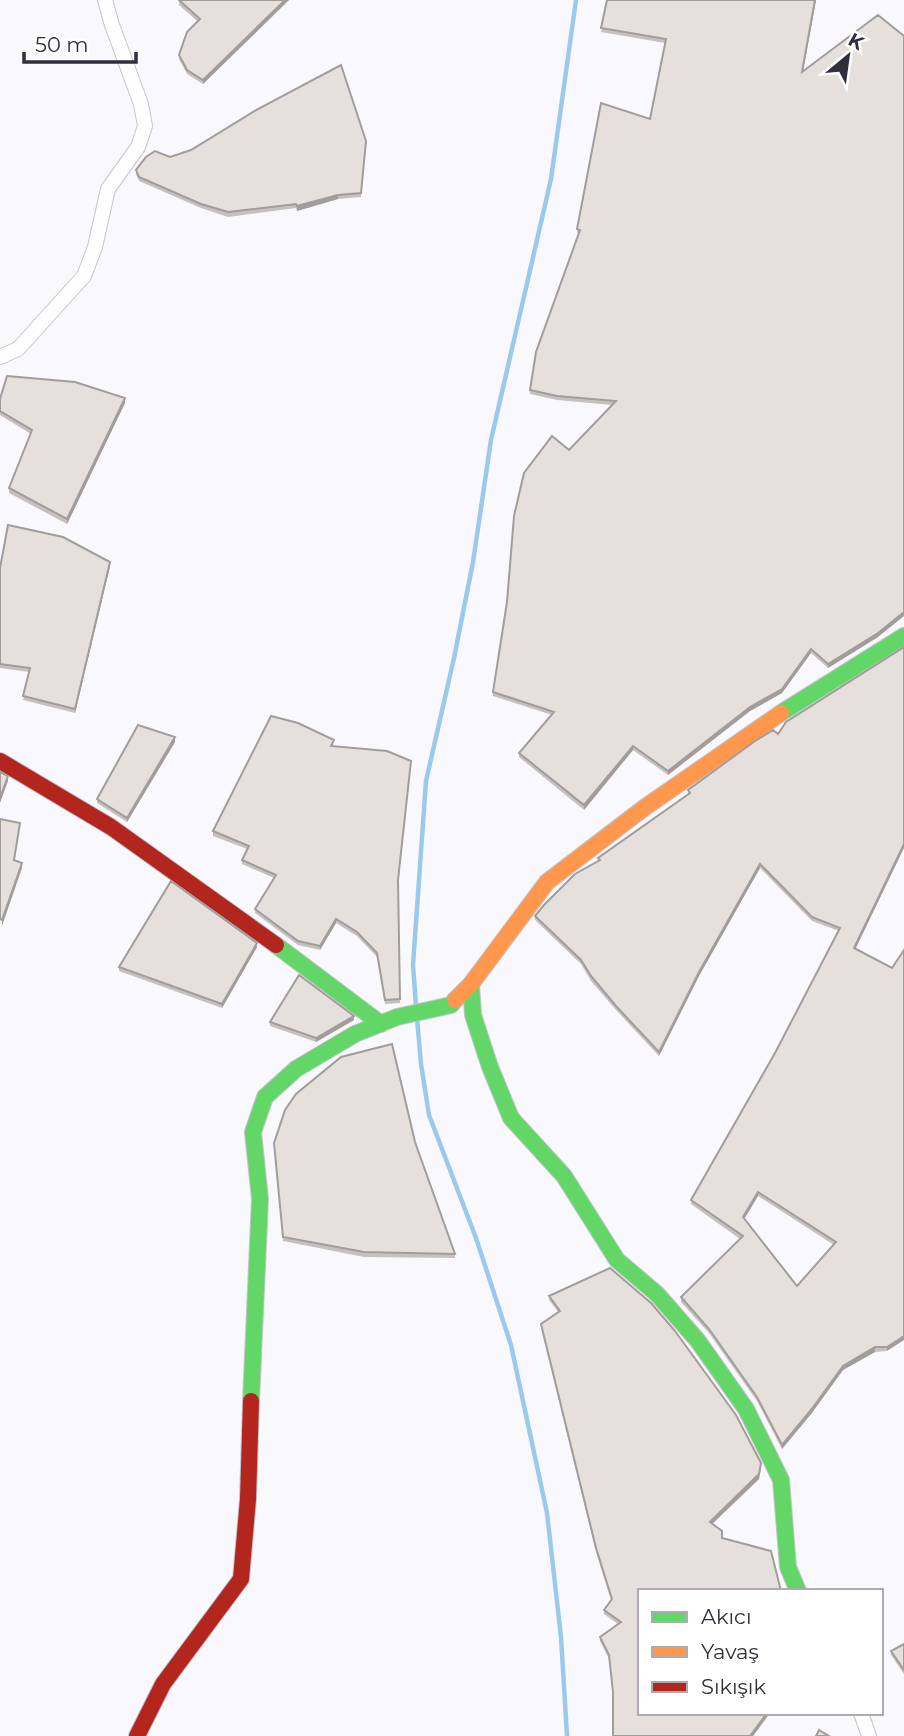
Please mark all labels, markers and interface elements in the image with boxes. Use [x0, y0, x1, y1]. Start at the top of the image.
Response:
scale bar [24, 21, 136, 65]
north arrow [813, 21, 883, 91]
text: K [844, 28, 869, 55]
text: 50 m [35, 32, 89, 57]
legend [638, 1589, 883, 1715]
text: Akıcı [701, 1604, 752, 1629]
text: Yavaş [701, 1639, 759, 1664]
text: Sıkışık [701, 1674, 767, 1699]

